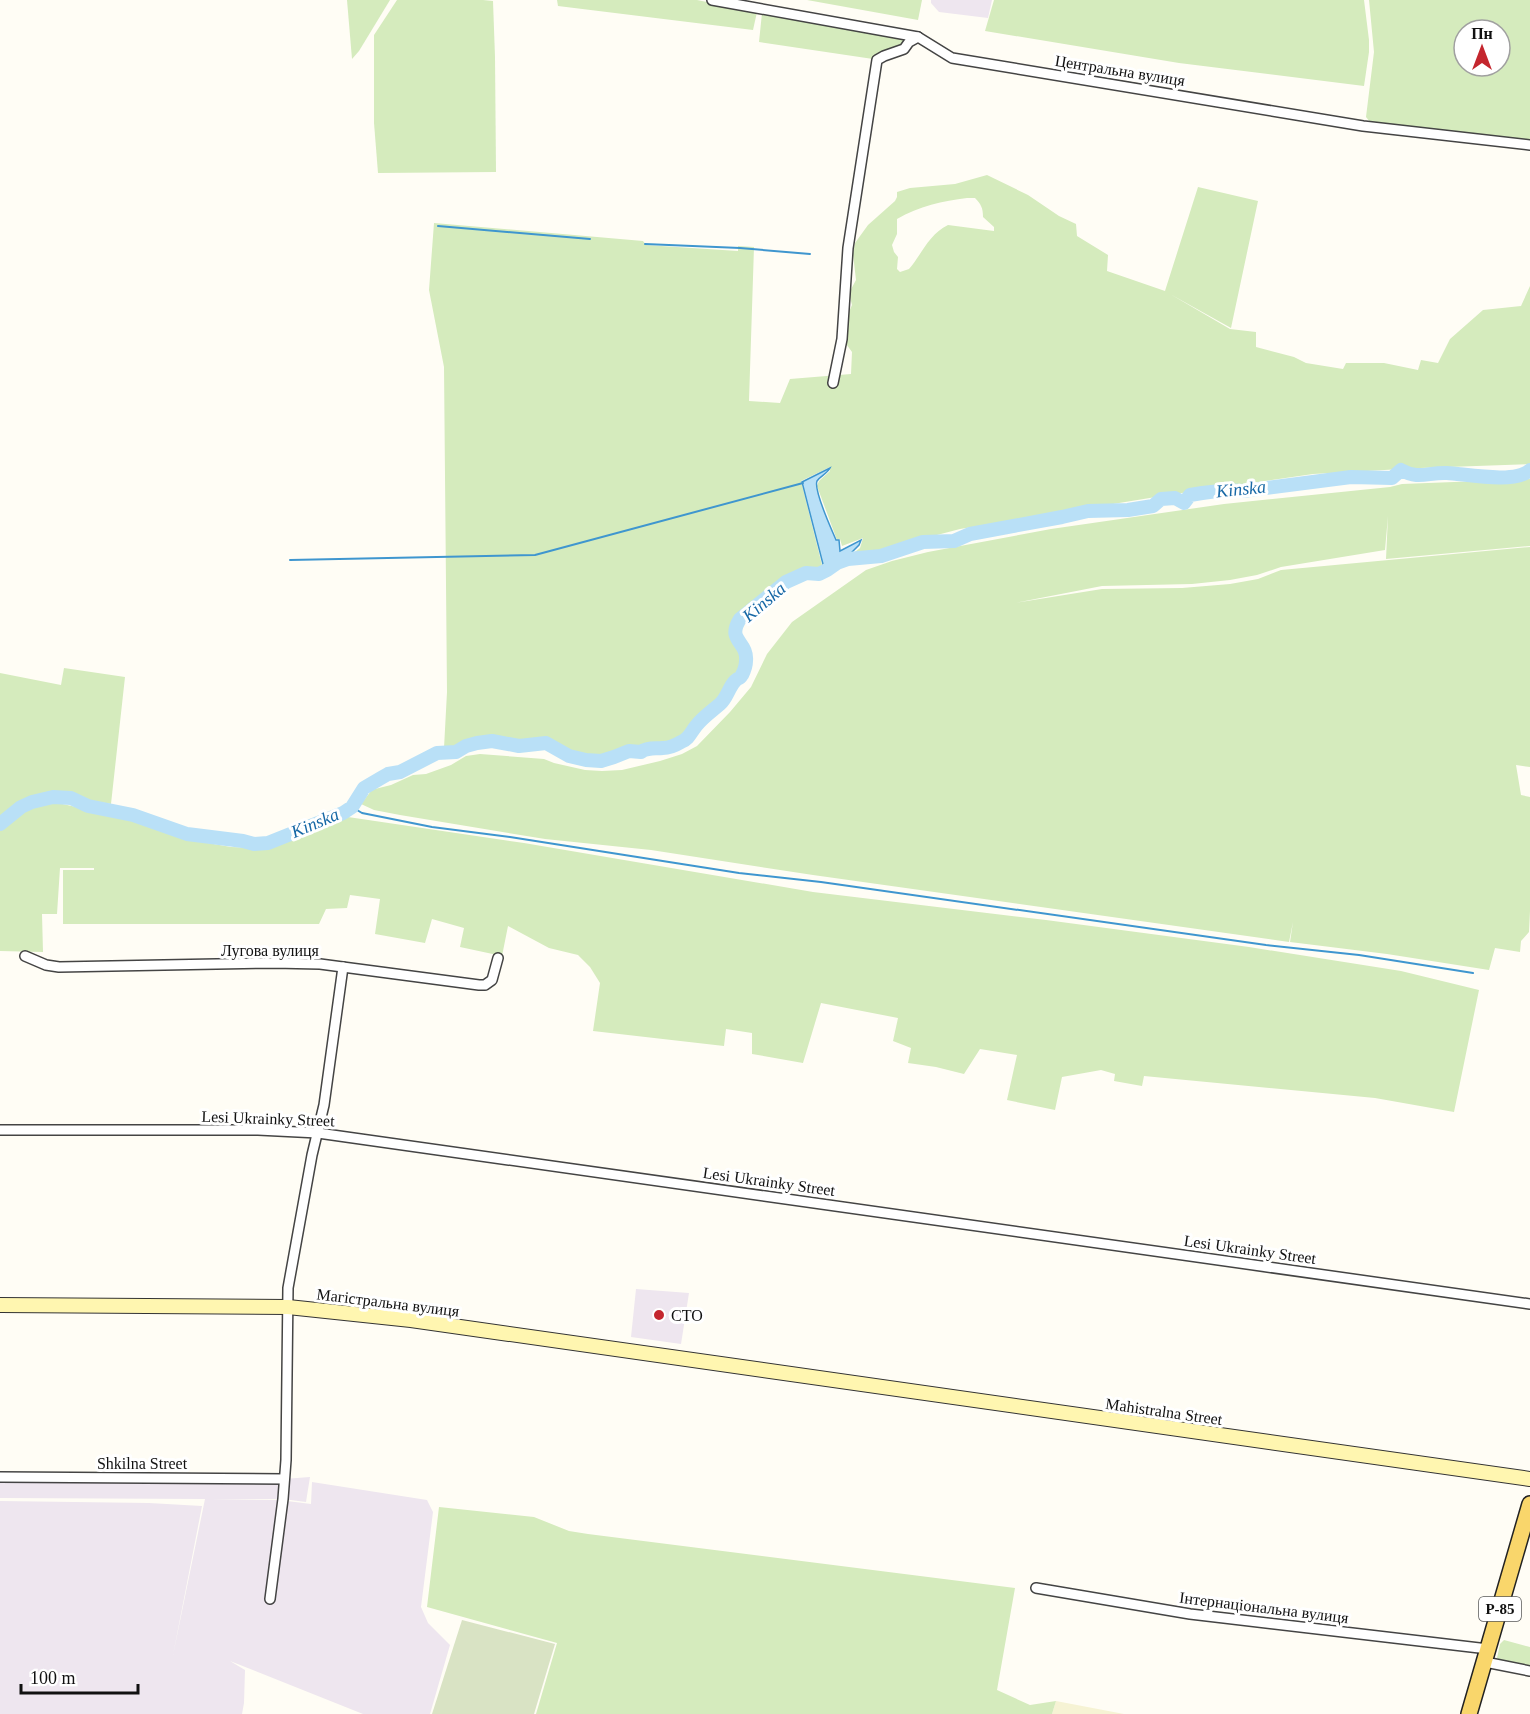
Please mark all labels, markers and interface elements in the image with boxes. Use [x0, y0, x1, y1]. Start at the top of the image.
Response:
north arrow [1452, 18, 1512, 78]
text: Пн [1471, 25, 1493, 42]
street label: Центральна вулиця [1054, 52, 1187, 90]
water label: Kinska [1214, 476, 1267, 502]
water label: Kinska [738, 578, 790, 626]
water label: Kinska [287, 804, 342, 842]
street label: Лугова вулиця [221, 942, 320, 960]
street label: Lesi Ukrainky Street [201, 1108, 335, 1130]
street label: Lesi Ukrainky Street [702, 1164, 837, 1200]
street label: Lesi Ukrainky Street [1183, 1232, 1318, 1268]
street label: Магістральна вулиця [316, 1285, 461, 1321]
place label: СТО [671, 1307, 703, 1324]
marker: СТО [652, 1308, 666, 1322]
street label: Mahistralna Street [1104, 1395, 1224, 1428]
street label: Shkilna Street [97, 1455, 188, 1472]
street label: Інтернаціональна вулиця [1178, 1589, 1350, 1627]
road number: Р-85 [1479, 1597, 1521, 1621]
scale bar [21, 1657, 138, 1695]
text: 100 m [30, 1668, 76, 1688]

